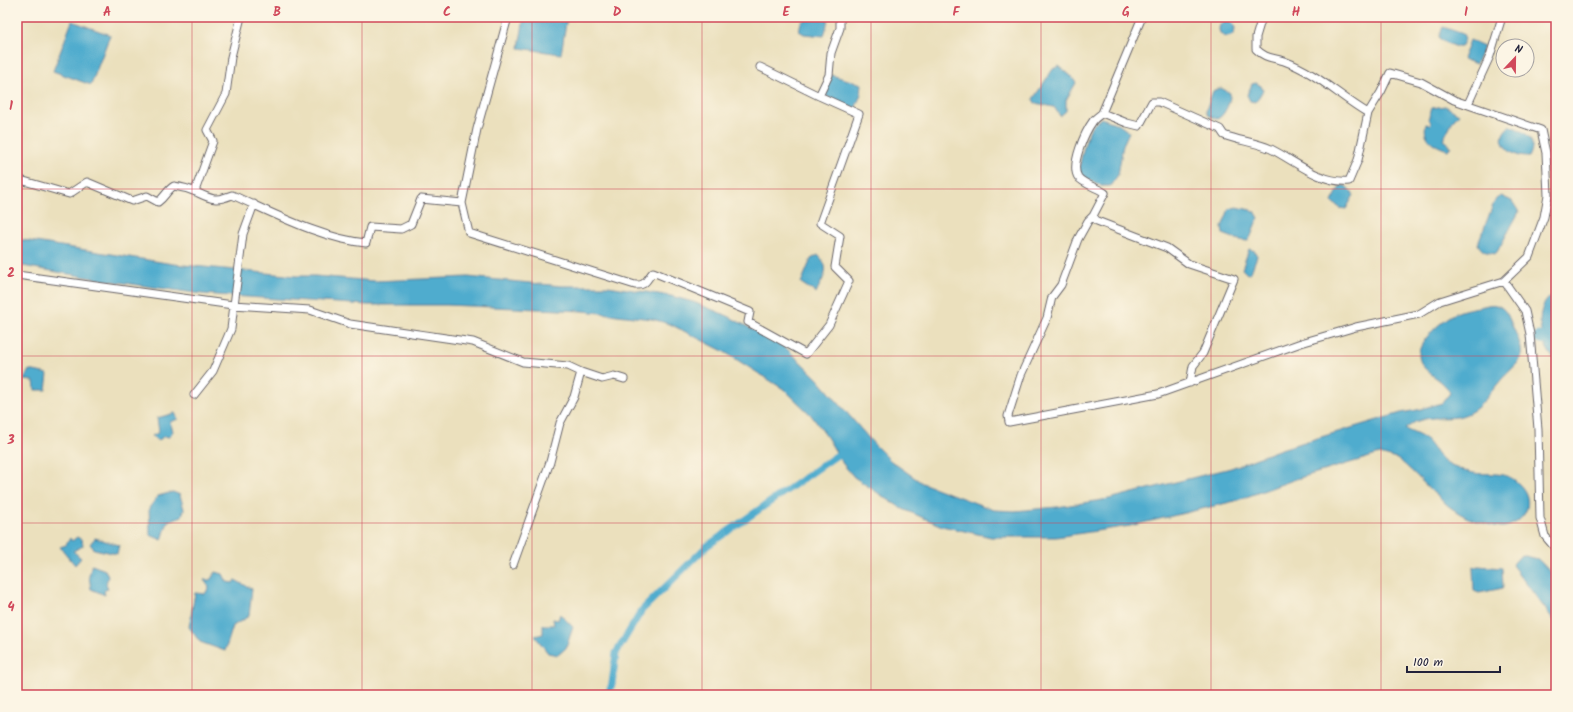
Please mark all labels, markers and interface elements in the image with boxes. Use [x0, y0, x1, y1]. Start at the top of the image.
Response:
text: A [103, 2, 111, 23]
text: B [273, 2, 281, 23]
text: C [443, 2, 451, 23]
text: D [613, 2, 622, 23]
text: E [782, 2, 790, 23]
text: F [952, 2, 960, 23]
text: G [1122, 2, 1130, 23]
text: H [1292, 2, 1301, 23]
text: I [1464, 2, 1468, 23]
north arrow [1495, 38, 1535, 78]
text: N [1512, 40, 1525, 59]
text: 1 [9, 96, 13, 117]
text: 2 [7, 263, 15, 284]
text: 3 [6, 430, 15, 451]
text: 4 [7, 597, 15, 618]
scale bar [1407, 648, 1500, 674]
text: 100 m [1413, 653, 1444, 672]

